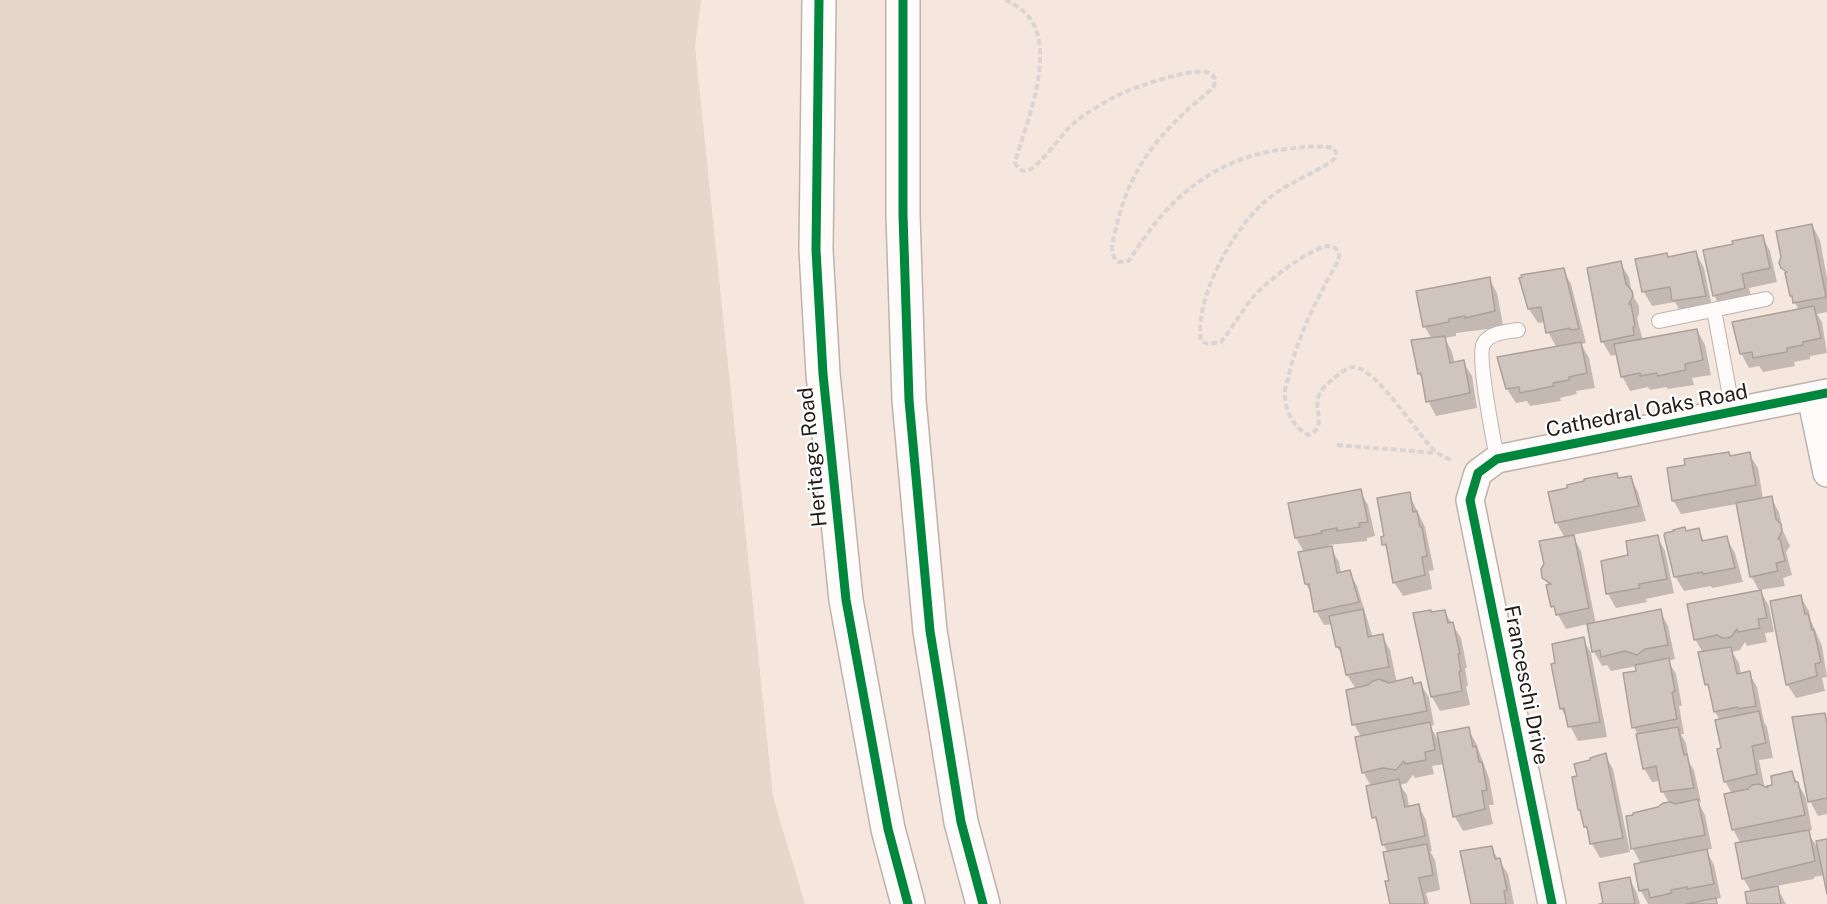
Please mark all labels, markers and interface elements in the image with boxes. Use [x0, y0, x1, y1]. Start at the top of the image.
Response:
street label: Cathedral Oaks Road [1544, 379, 1750, 443]
street label: Heritage Road [793, 386, 833, 528]
street label: Franceschi Drive [1498, 603, 1554, 767]

